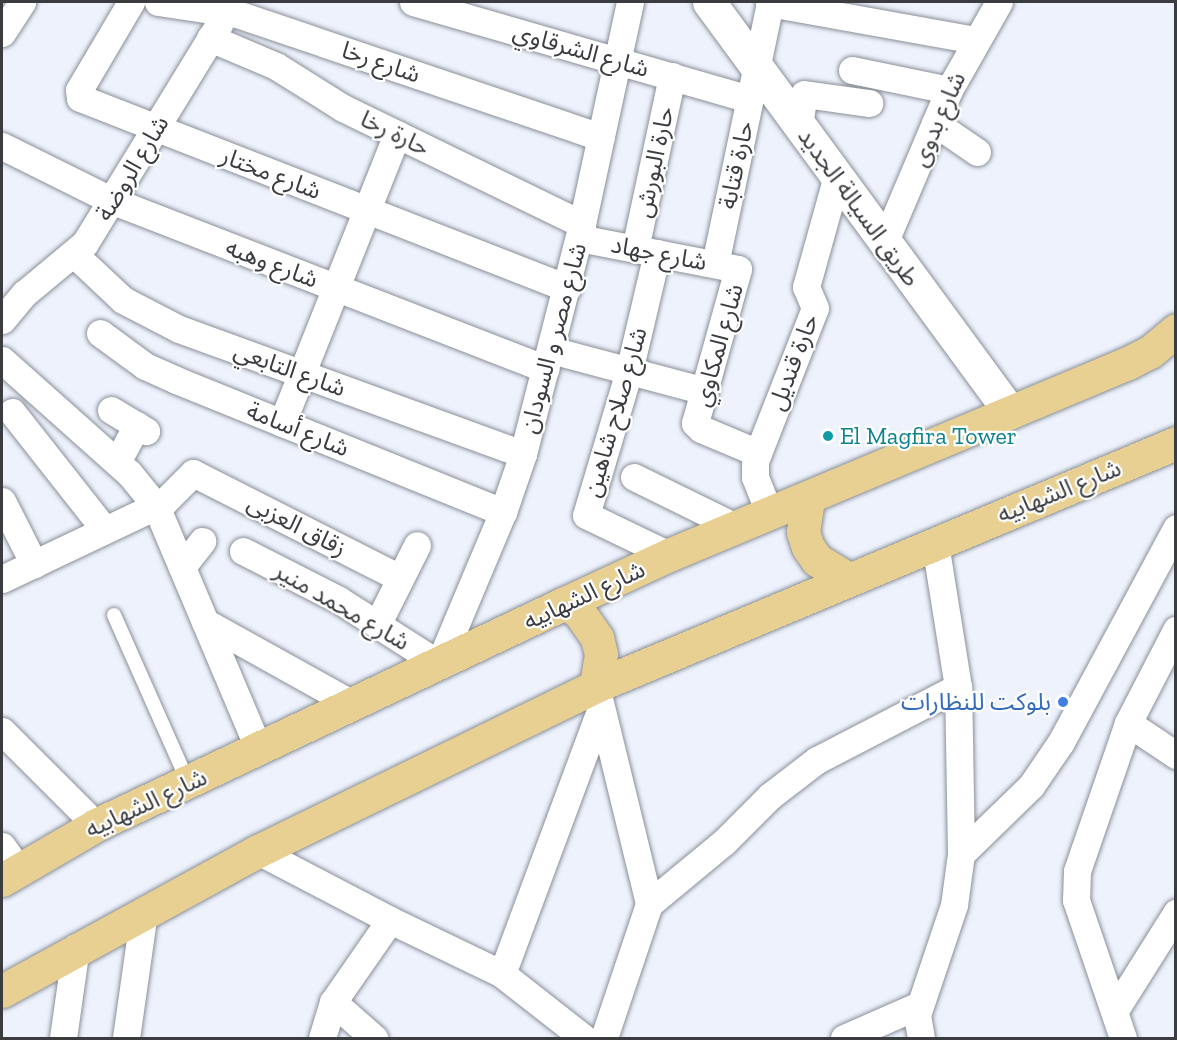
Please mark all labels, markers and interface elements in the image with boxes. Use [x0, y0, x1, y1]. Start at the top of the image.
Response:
street label: شارع الشرقاوي [510, 17, 652, 83]
street label: شارع رخا [338, 35, 424, 89]
street label: شارع بدوى [904, 67, 972, 171]
street label: حارة رخا [356, 104, 434, 162]
street label: حارة البورش [628, 104, 680, 220]
street label: شارع الروضة [89, 110, 175, 226]
street label: حارة قتابة [713, 119, 759, 211]
street label: طريق السيالة الجديد [792, 122, 926, 292]
street label: شارع مختار [217, 141, 325, 205]
street label: شارع جهاد [609, 230, 709, 276]
street label: شارع وهبه [222, 232, 322, 294]
street label: شارع مصر و السودان [514, 240, 592, 436]
street label: شارع المكاوي [687, 280, 749, 410]
street label: حارة قنديل [762, 310, 824, 414]
street label: شارع صلاح شاهين [577, 324, 653, 500]
street label: شارع التابعي [230, 336, 350, 402]
street label: شارع أسامة [243, 395, 353, 463]
place label: El Magfira Tower [840, 422, 1017, 450]
marker: El Magfira Tower [821, 429, 835, 443]
street label: شارع الشهابيه [993, 453, 1125, 529]
street label: زقاق العزبى [243, 488, 351, 562]
street label: شارع الشهابيه [519, 554, 649, 636]
street label: شارع محمد منير [269, 556, 415, 656]
place label: بلوكت للنظارات [901, 688, 1051, 716]
marker: بلوكت للنظارات [1056, 695, 1070, 709]
street label: شارع الشهابيه [81, 762, 211, 844]

